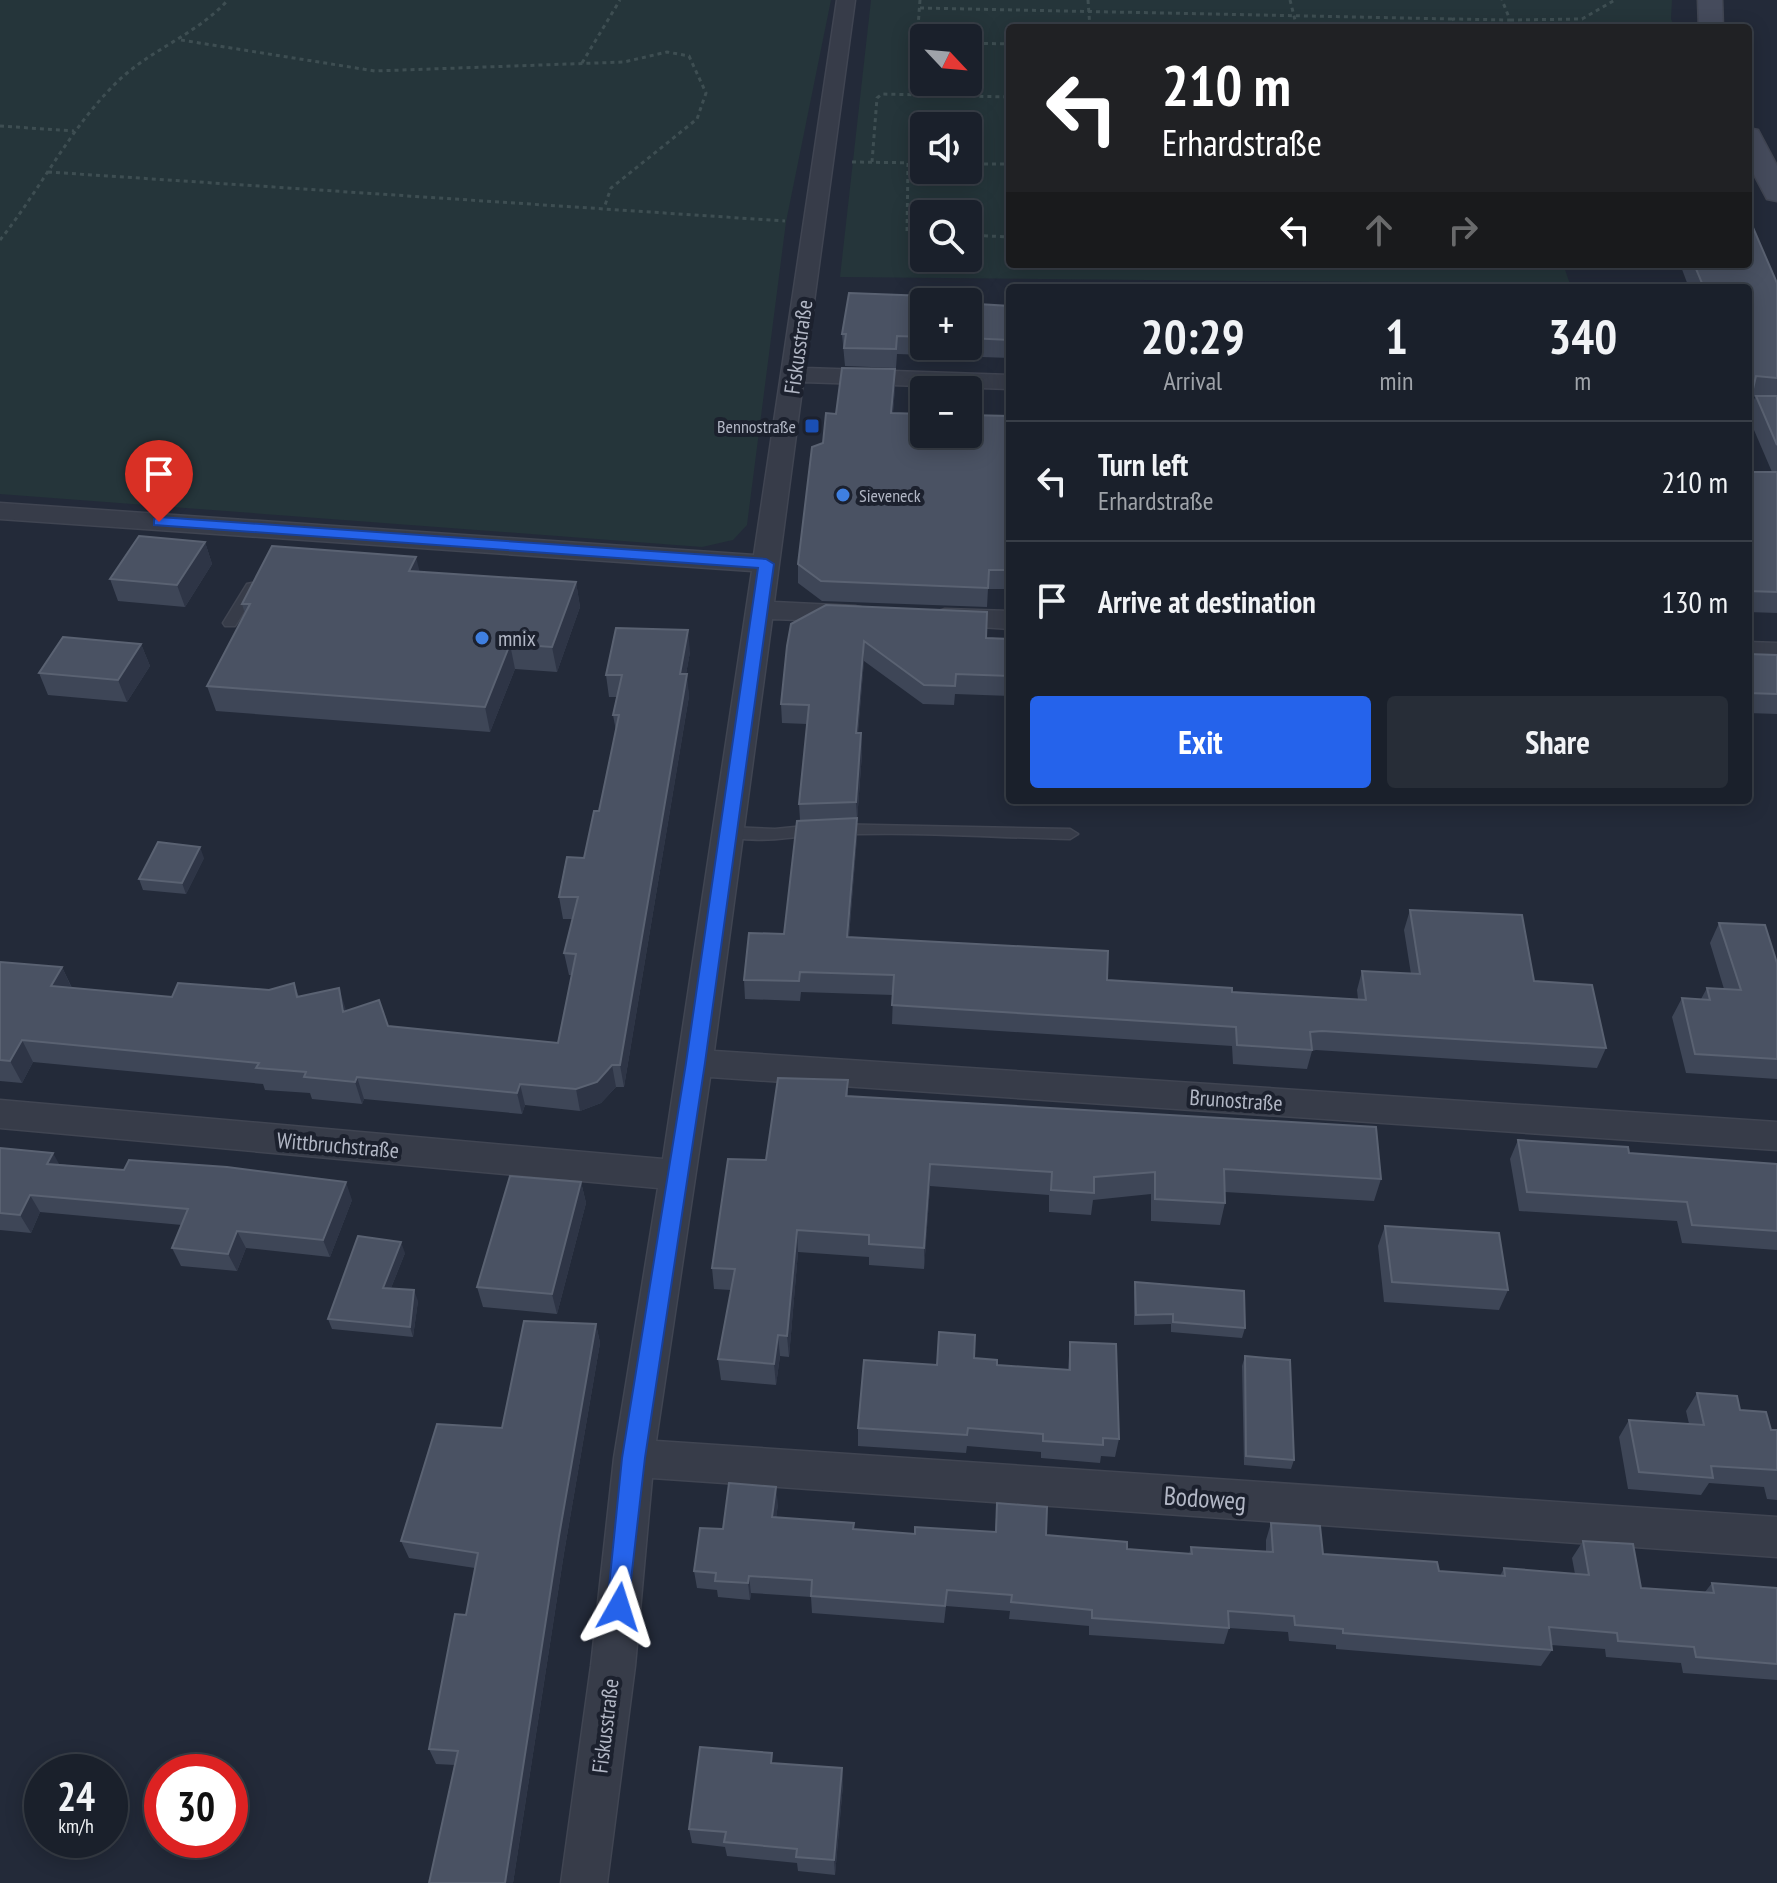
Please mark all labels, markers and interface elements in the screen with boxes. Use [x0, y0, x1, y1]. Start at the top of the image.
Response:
north arrow [910, 24, 982, 96]
map controls [910, 24, 982, 448]
text: 210 m [1162, 49, 1291, 121]
icon: left [1030, 56, 1134, 160]
button: sound [910, 112, 982, 184]
text: Erhardstraße [1162, 119, 1322, 166]
button: search [910, 200, 982, 272]
icon: left [1273, 208, 1317, 252]
icon: ahead [1357, 208, 1401, 252]
icon: right [1441, 208, 1485, 252]
button: + [910, 288, 982, 360]
street label: Fiskusstraße [778, 298, 818, 396]
text: 20:29 [1141, 305, 1245, 367]
text: 1 [1385, 305, 1408, 367]
text: 340 [1548, 305, 1617, 367]
text: Arrival [1163, 364, 1222, 397]
text: min [1379, 364, 1413, 397]
text: m [1574, 364, 1591, 397]
button: − [910, 376, 982, 448]
place label: Bennostraße [717, 415, 796, 438]
marker: Bennostraße [803, 417, 821, 435]
pin [125, 440, 193, 522]
text: Turn left [1098, 445, 1188, 484]
icon: arrive [137, 452, 181, 496]
icon: left [1030, 459, 1074, 503]
text: 210 m [1662, 462, 1728, 501]
place label: Sieveneck [859, 484, 921, 507]
text: Erhardstraße [1098, 484, 1213, 517]
marker: Sieveneck [834, 486, 852, 504]
icon: arrive [1030, 579, 1074, 623]
text: Arrive at destination [1098, 582, 1316, 621]
text: 130 m [1662, 582, 1728, 621]
place label: mnix [498, 624, 536, 652]
marker: mnix [473, 629, 491, 647]
button: Exit [1030, 696, 1371, 788]
button: Share [1387, 696, 1728, 788]
street label: Brunostraße [1189, 1083, 1283, 1117]
street label: Wittbruchstraße [276, 1126, 400, 1164]
street label: Bodoweg [1163, 1479, 1247, 1517]
position arrow [577, 1565, 661, 1649]
street label: Fiskusstraße [585, 1677, 625, 1775]
speed limit sign: 30 [144, 1754, 248, 1858]
text: 24 [57, 1770, 95, 1822]
text: km/h [58, 1813, 94, 1839]

